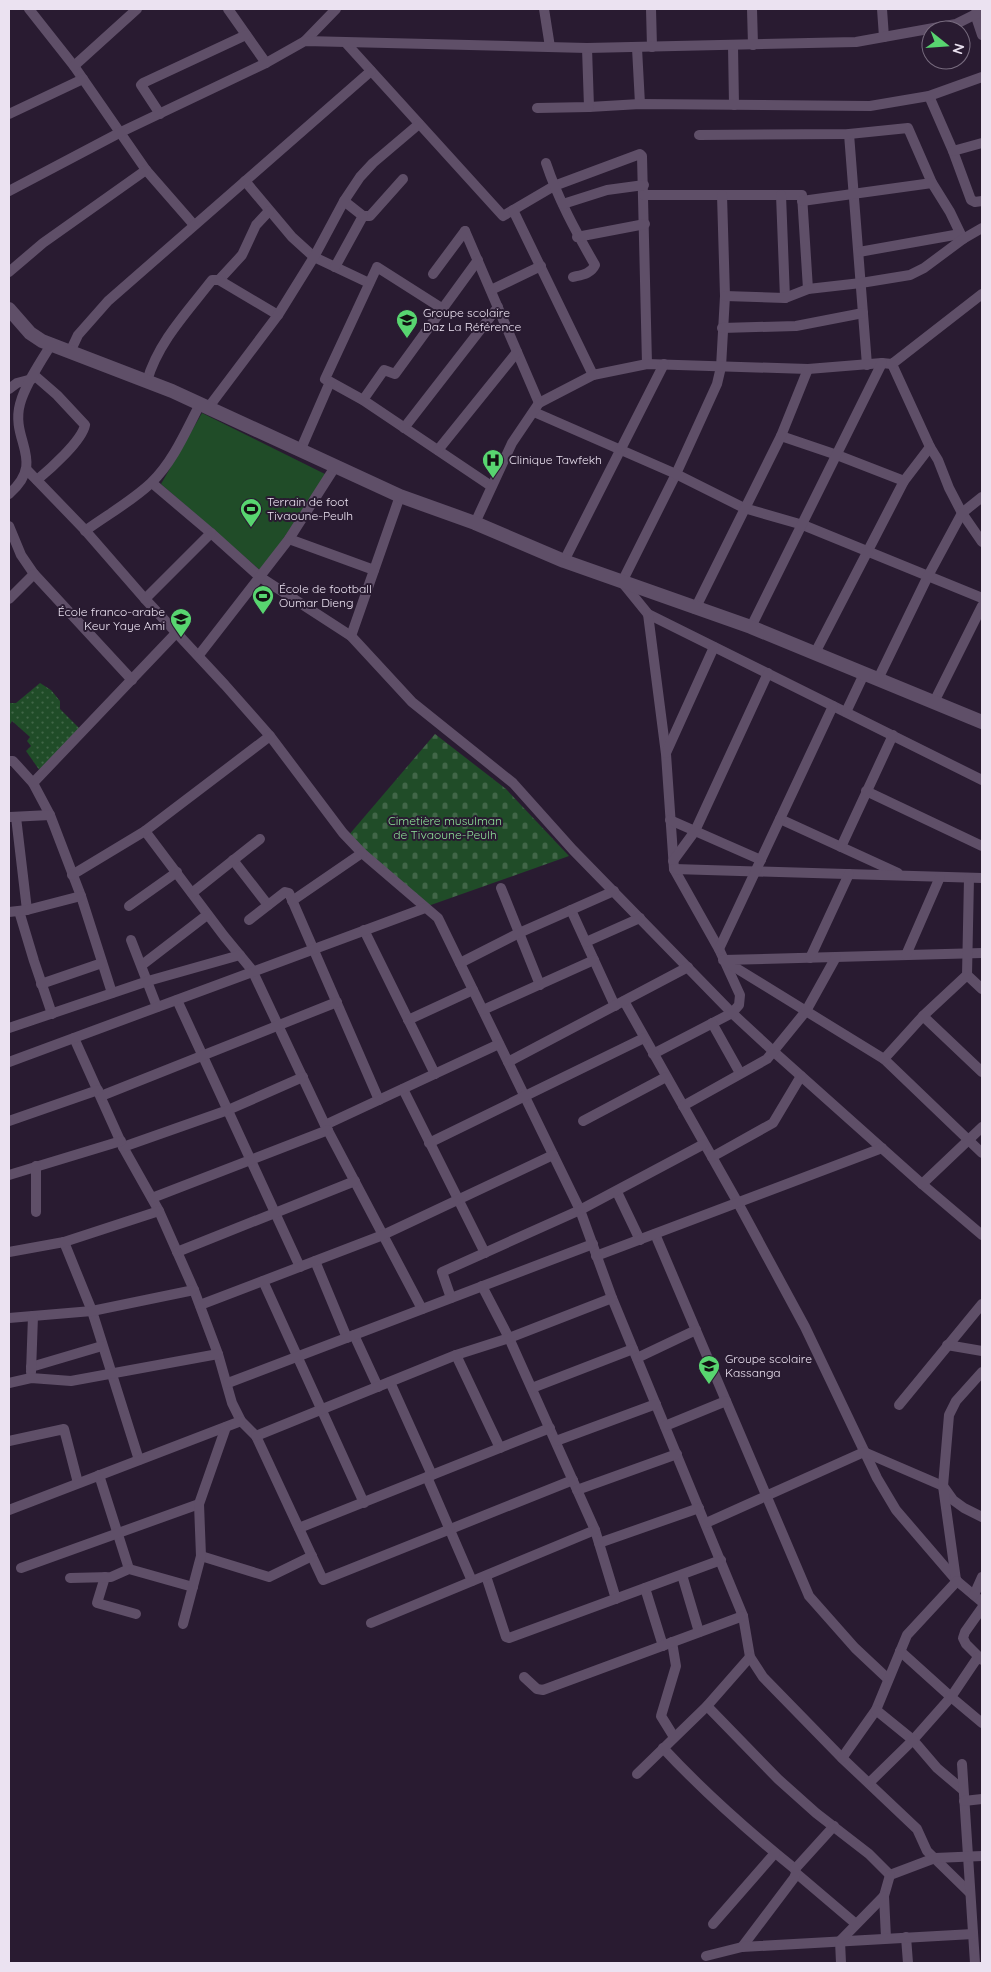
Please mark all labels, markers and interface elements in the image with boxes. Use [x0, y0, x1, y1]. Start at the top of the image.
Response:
north arrow [921, 20, 971, 70]
text: N [948, 41, 969, 56]
place label: Groupe scolaire Daz La Référence [423, 305, 522, 334]
school or university icon: Groupe scolaire Daz La Référence [395, 308, 419, 339]
hospital icon: Clinique Tawfekh [481, 448, 505, 479]
place label: Clinique Tawfekh [509, 452, 602, 467]
place label: Terrain de foot Tivaoune-Peulh [267, 494, 353, 523]
sports icon: Terrain de foot Tivaoune-Peulh [239, 497, 263, 528]
place label: École de football Oumar Dieng [279, 581, 372, 610]
sports icon: École de football Oumar Dieng [251, 584, 275, 615]
place label: École franco-arabe Keur Yaye Ami [58, 604, 165, 633]
school or university icon: École franco-arabe Keur Yaye Ami [169, 607, 193, 638]
park label: Cimetière musulman de Tivaoune-Peulh [388, 813, 502, 842]
place label: Groupe scolaire Kassanga [725, 1351, 812, 1380]
school or university icon: Groupe scolaire Kassanga [697, 1354, 721, 1385]

